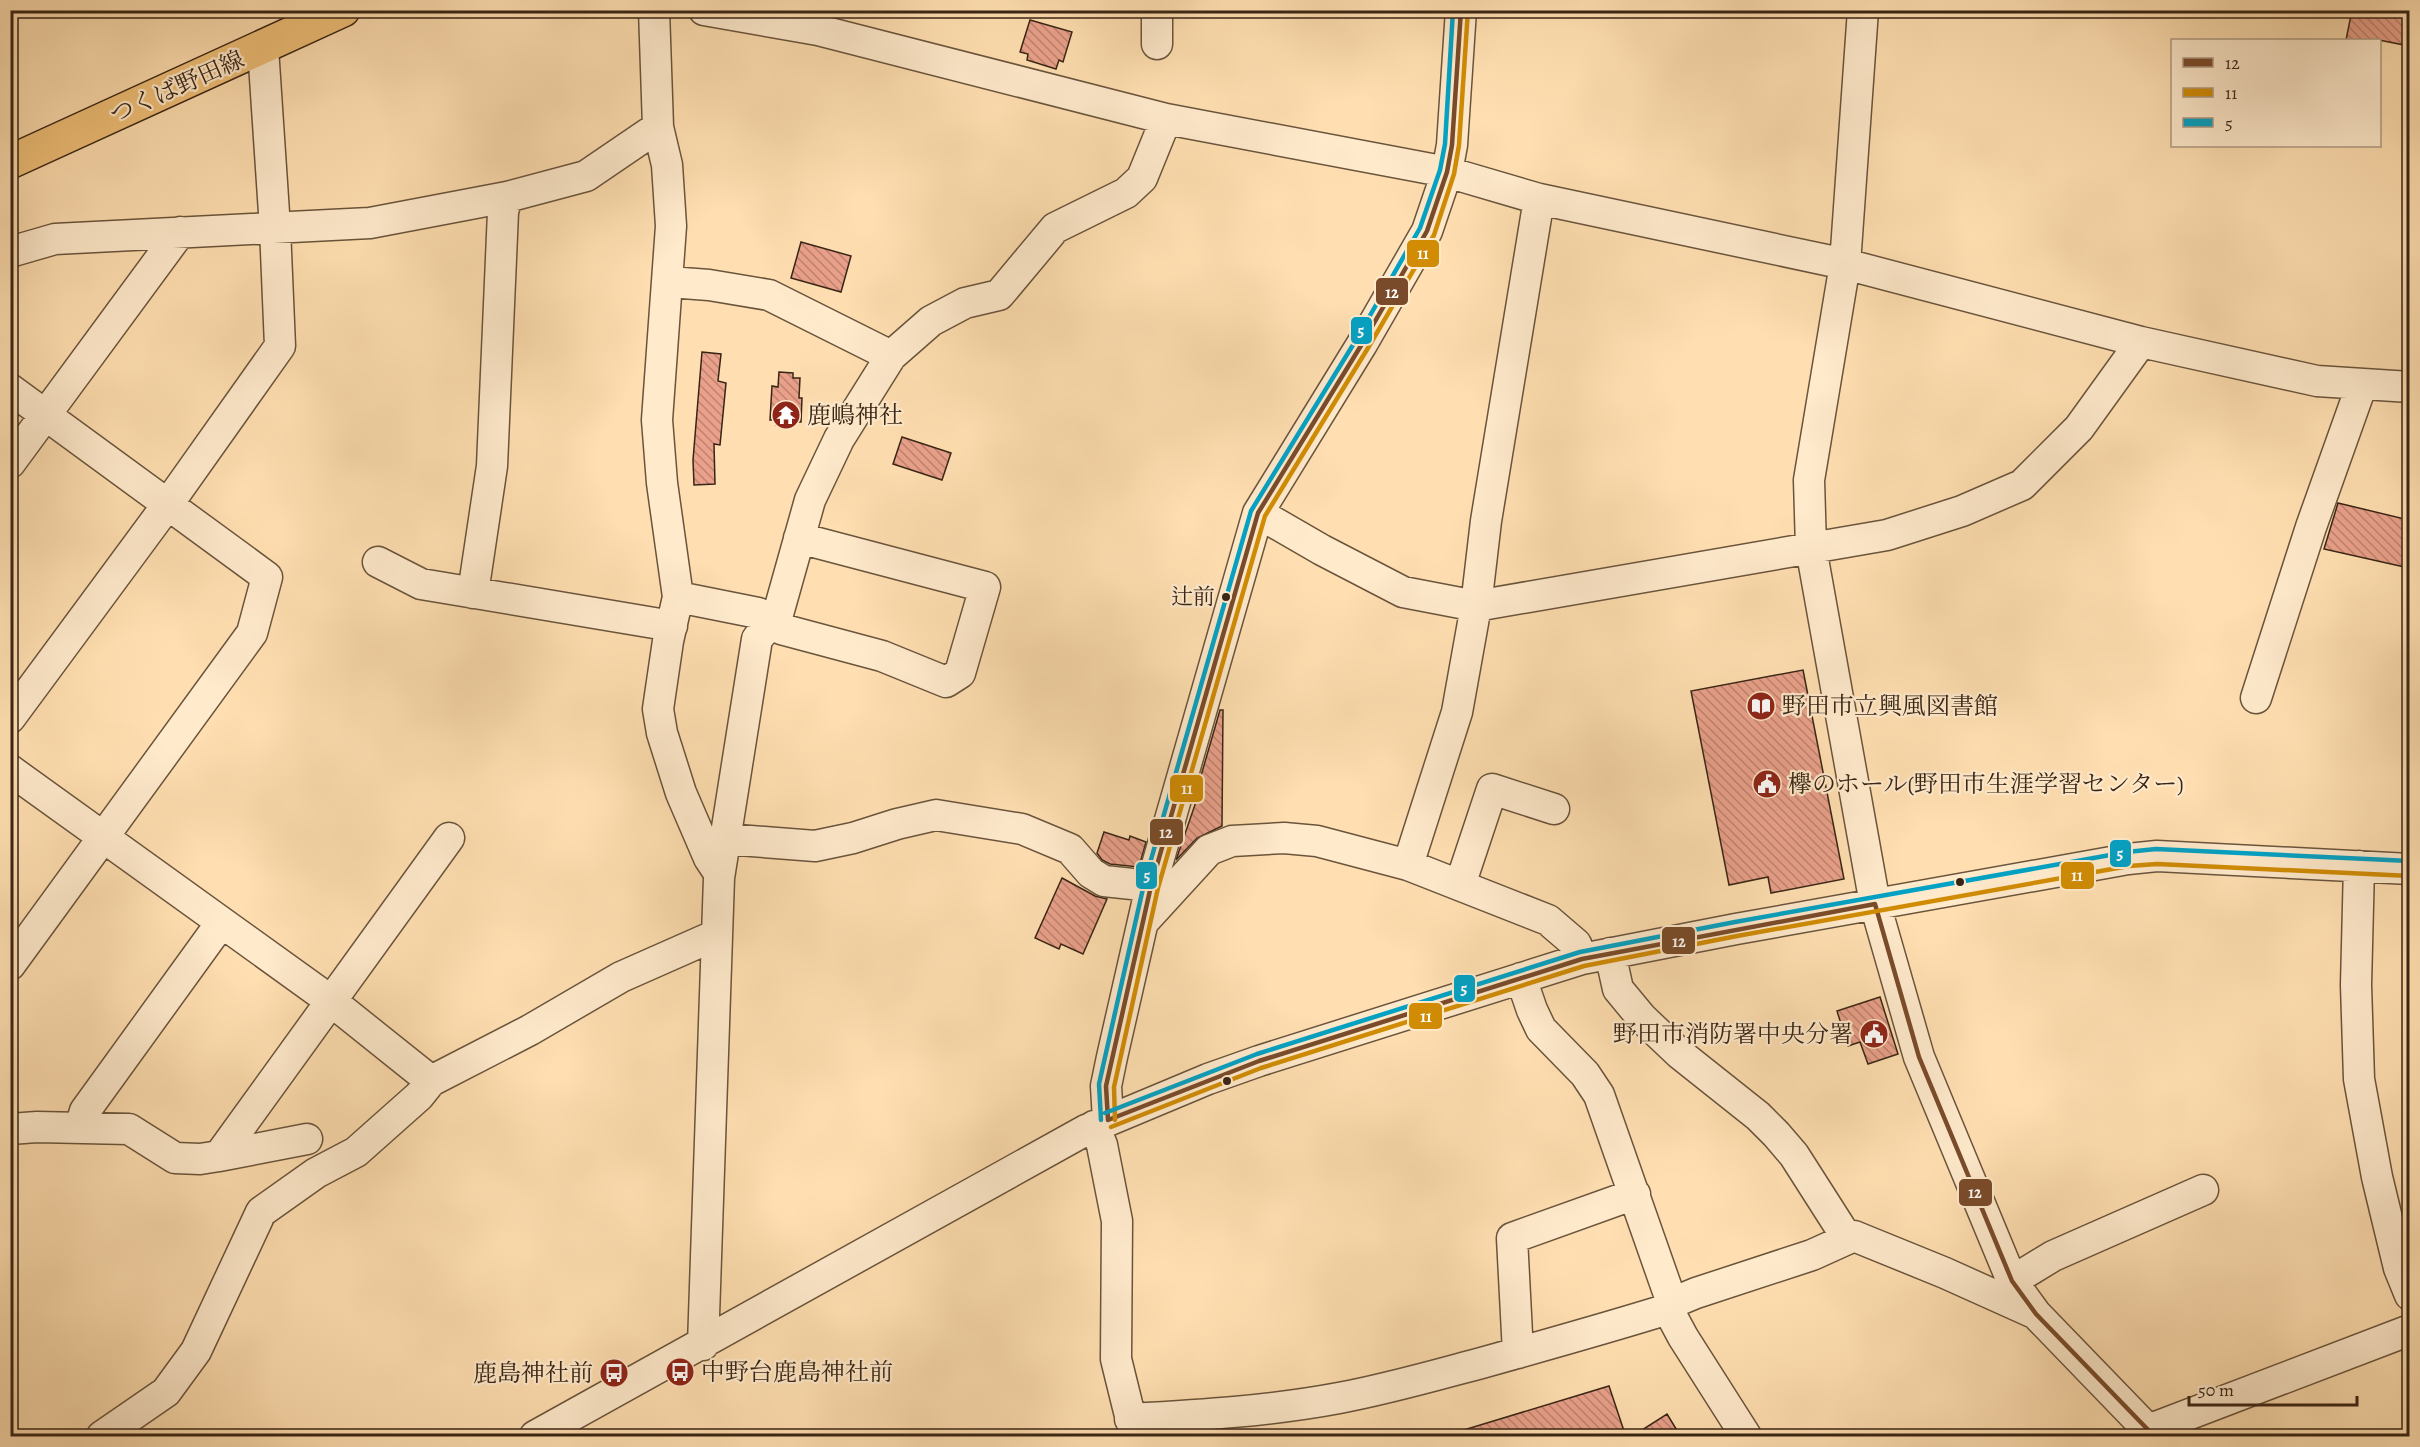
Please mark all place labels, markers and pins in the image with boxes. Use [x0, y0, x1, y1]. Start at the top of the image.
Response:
temple icon: 鹿嶋神社 [770, 399, 802, 431]
place label: 鹿嶋神社 [807, 399, 903, 431]
place label: 辻前 [1171, 582, 1215, 612]
marker: 辻前 [1220, 591, 1232, 603]
library icon: 野田市立興風図書館 [1745, 690, 1777, 722]
place label: 野田市立興風図書館 [1782, 690, 1998, 722]
public building icon: 欅のホール(野田市生涯学習センター) [1751, 768, 1783, 800]
place label: 欅のホール(野田市生涯学習センター) [1788, 768, 2184, 800]
unlabelled marker [1954, 876, 1966, 888]
place label: 野田市消防署中央分署 [1613, 1018, 1853, 1050]
public building icon: 野田市消防署中央分署 [1858, 1018, 1890, 1050]
unlabelled marker [1221, 1075, 1233, 1087]
bus stop icon: 中野台鹿島神社前 [664, 1356, 696, 1388]
place label: 中野台鹿島神社前 [701, 1356, 893, 1388]
place label: 鹿島神社前 [473, 1357, 593, 1389]
bus stop icon: 鹿島神社前 [598, 1357, 630, 1389]

